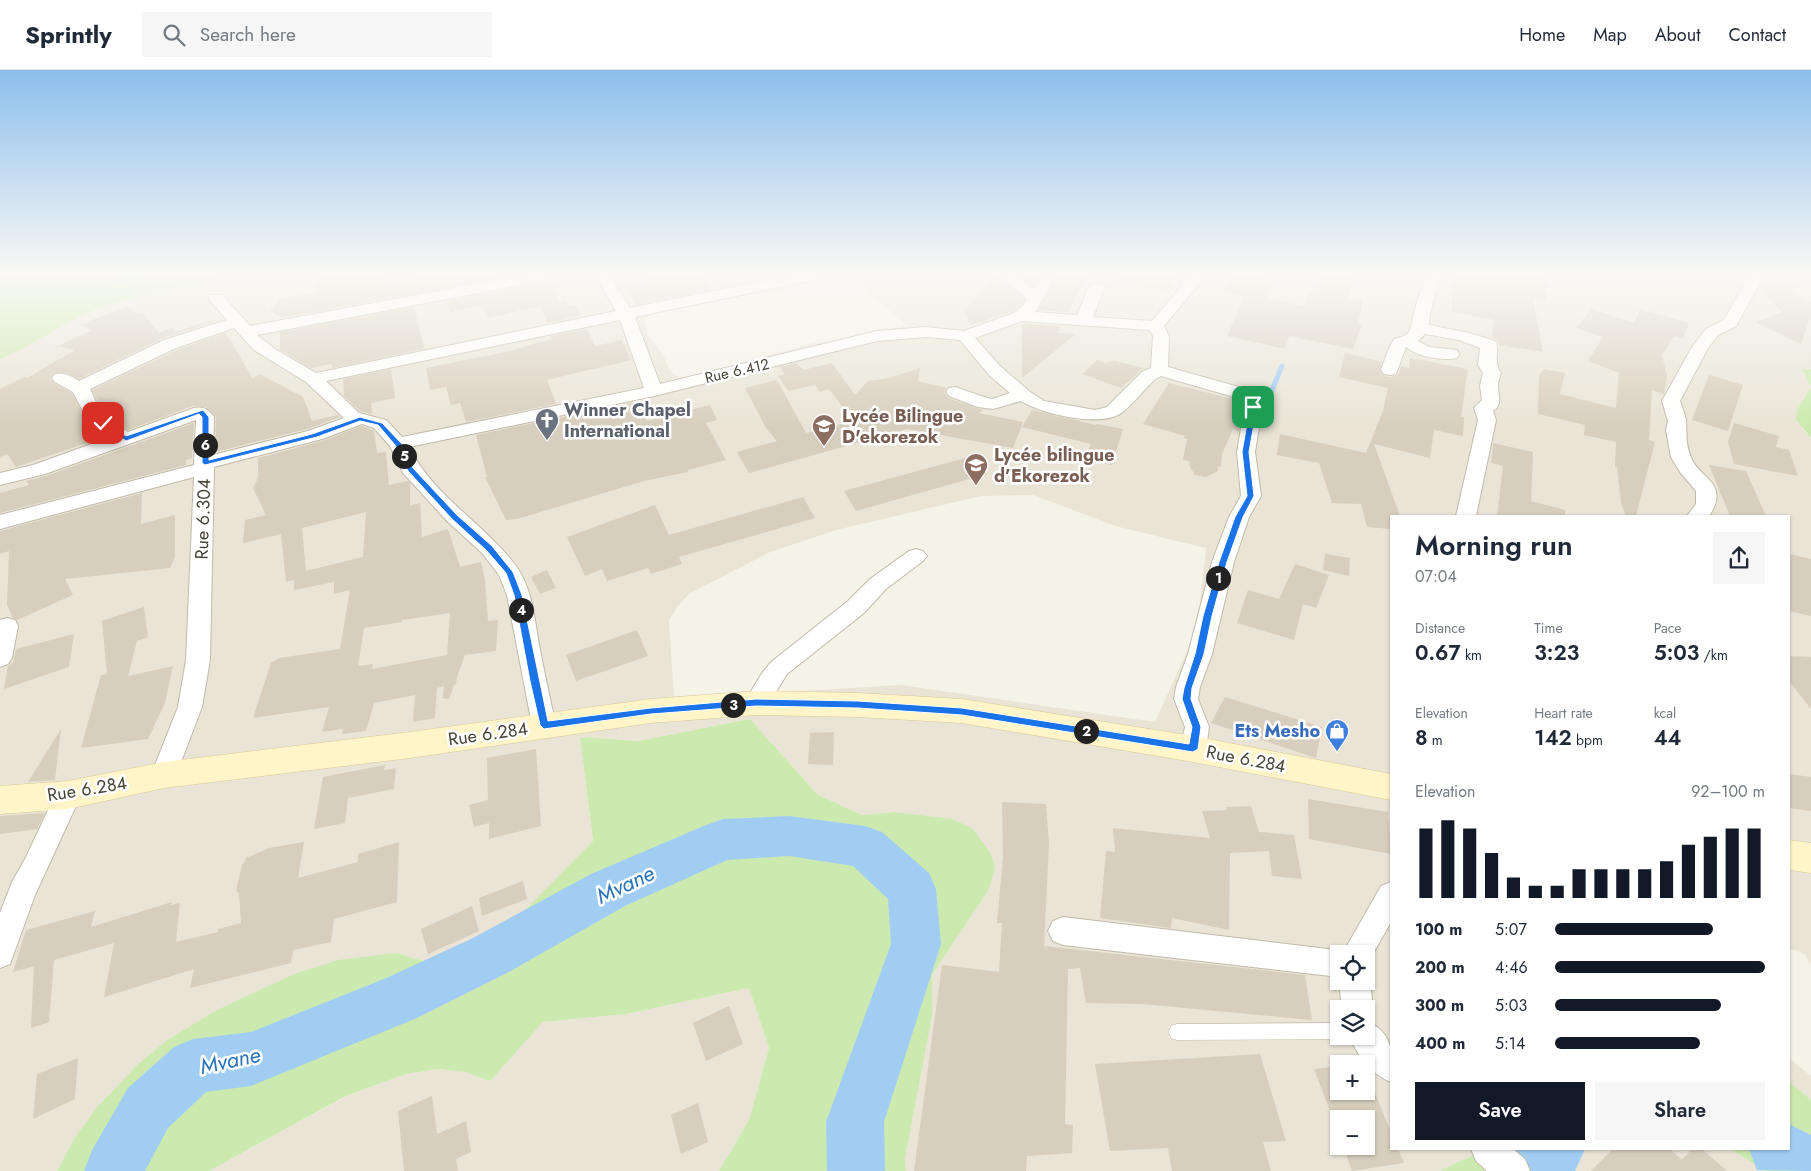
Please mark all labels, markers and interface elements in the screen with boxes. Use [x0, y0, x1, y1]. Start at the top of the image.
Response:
search box [142, 12, 492, 57]
text: Sprintly [25, 17, 112, 52]
icon: search [160, 21, 188, 49]
text: Search here [200, 21, 296, 48]
text: Home [1519, 22, 1565, 48]
text: Map [1593, 22, 1627, 48]
text: About [1655, 22, 1700, 48]
text: Contact [1728, 22, 1786, 48]
street label: Rue 6.412 [703, 353, 771, 389]
pin [1232, 386, 1274, 428]
icon: arrive [1239, 393, 1267, 421]
place label: Winner Chapel International [564, 397, 691, 444]
pin [82, 402, 124, 444]
place label: Lycée Bilingue D'ekorezok [842, 403, 963, 450]
church icon: Winner Chapel International [534, 407, 560, 441]
icon: check [89, 409, 117, 437]
school or university icon: Lycée Bilingue D'ekorezok [811, 413, 837, 447]
pin: 6 [192, 432, 218, 458]
text: 6 [201, 435, 210, 455]
place label: Lycée bilingue d’Ekorezok [994, 442, 1115, 489]
pin: 5 [392, 444, 416, 468]
text: 5 [400, 446, 409, 466]
school or university icon: Lycée bilingue d’Ekorezok [963, 452, 989, 486]
street label: Rue 6.304 [189, 478, 217, 560]
text: Morning run [1415, 525, 1573, 566]
button: share [1713, 532, 1765, 584]
text: 07:04 [1415, 565, 1457, 588]
pin: 1 [1206, 566, 1230, 590]
text: 1 [1215, 568, 1222, 588]
pin: 4 [508, 598, 534, 622]
text: 4 [517, 600, 526, 620]
text: Distance [1415, 618, 1465, 638]
text: Time [1534, 618, 1563, 638]
text: Pace [1654, 618, 1682, 638]
text: 0.67 [1415, 638, 1461, 668]
text: 3:23 [1534, 638, 1579, 668]
text: 5:03 [1654, 638, 1699, 668]
text: km [1461, 645, 1482, 665]
text: /km [1699, 645, 1728, 665]
pin: 3 [720, 692, 746, 718]
text: 3 [729, 695, 738, 715]
text: Elevation [1415, 703, 1468, 723]
text: Heart rate [1534, 703, 1593, 723]
text: kcal [1654, 703, 1676, 723]
street label: Rue 6.284 [446, 716, 530, 752]
pin: 2 [1074, 718, 1098, 744]
place label: Ets Mesho [1234, 718, 1320, 744]
shop icon: Ets Mesho [1324, 718, 1350, 752]
text: 2 [1082, 721, 1091, 741]
text: 8 [1415, 723, 1428, 753]
text: 142 [1534, 723, 1572, 753]
text: 44 [1654, 723, 1681, 753]
text: m [1428, 730, 1443, 750]
text: bpm [1572, 730, 1603, 750]
street label: Rue 6.284 [1204, 739, 1288, 779]
street label: Rue 6.284 [45, 770, 129, 808]
text: Elevation [1415, 780, 1475, 803]
text: 92–100 m [1691, 780, 1765, 803]
water label: Mvane [591, 857, 659, 911]
text: 100 m [1415, 918, 1462, 941]
text: 5:07 [1495, 918, 1527, 941]
map controls [1330, 945, 1375, 1155]
button: locate [1330, 945, 1375, 990]
text: 200 m [1415, 956, 1465, 979]
text: 4:46 [1495, 956, 1528, 979]
text: 300 m [1415, 994, 1464, 1017]
text: 5:03 [1495, 994, 1527, 1017]
button: layers [1330, 1000, 1375, 1045]
text: 400 m [1415, 1032, 1465, 1055]
text: 5:14 [1495, 1032, 1525, 1055]
water label: Mvane [197, 1038, 263, 1082]
button: + [1330, 1055, 1375, 1100]
button: Save [1415, 1082, 1585, 1140]
button: Share [1595, 1082, 1765, 1140]
button: − [1330, 1110, 1375, 1155]

